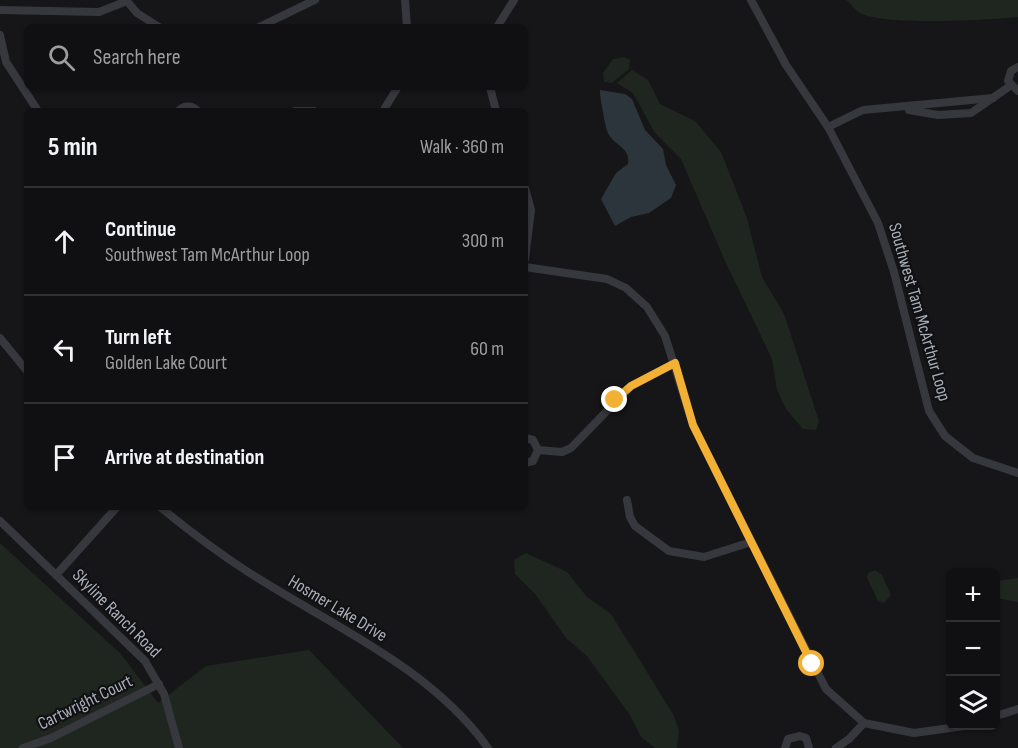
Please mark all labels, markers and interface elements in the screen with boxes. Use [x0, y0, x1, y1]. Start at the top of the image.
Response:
search box [24, 24, 528, 90]
icon: search [45, 41, 78, 74]
text: Search here [93, 44, 180, 71]
text: 5 min [48, 132, 98, 163]
text: Walk · 360 m [420, 135, 504, 159]
text: Continue [105, 216, 176, 243]
street label: Southwest Tam McArthur Loop [884, 221, 955, 404]
icon: ahead [48, 225, 81, 258]
text: 300 m [462, 229, 504, 253]
text: Southwest Tam McArthur Loop [105, 243, 310, 267]
text: Turn left [105, 324, 171, 351]
icon: left [48, 333, 81, 366]
text: 60 m [470, 337, 504, 361]
text: Golden Lake Court [105, 351, 227, 375]
route end [601, 386, 627, 412]
icon: arrive [48, 441, 81, 474]
text: Arrive at destination [105, 444, 264, 471]
street label: Skyline Ranch Road [68, 565, 165, 662]
map controls [946, 568, 1000, 730]
button: + [946, 568, 1000, 622]
street label: Hosmer Lake Drive [285, 571, 391, 646]
button: − [946, 622, 1000, 676]
route start [798, 650, 824, 676]
street label: Cartwright Court [34, 670, 136, 734]
button: layers [946, 676, 1000, 730]

